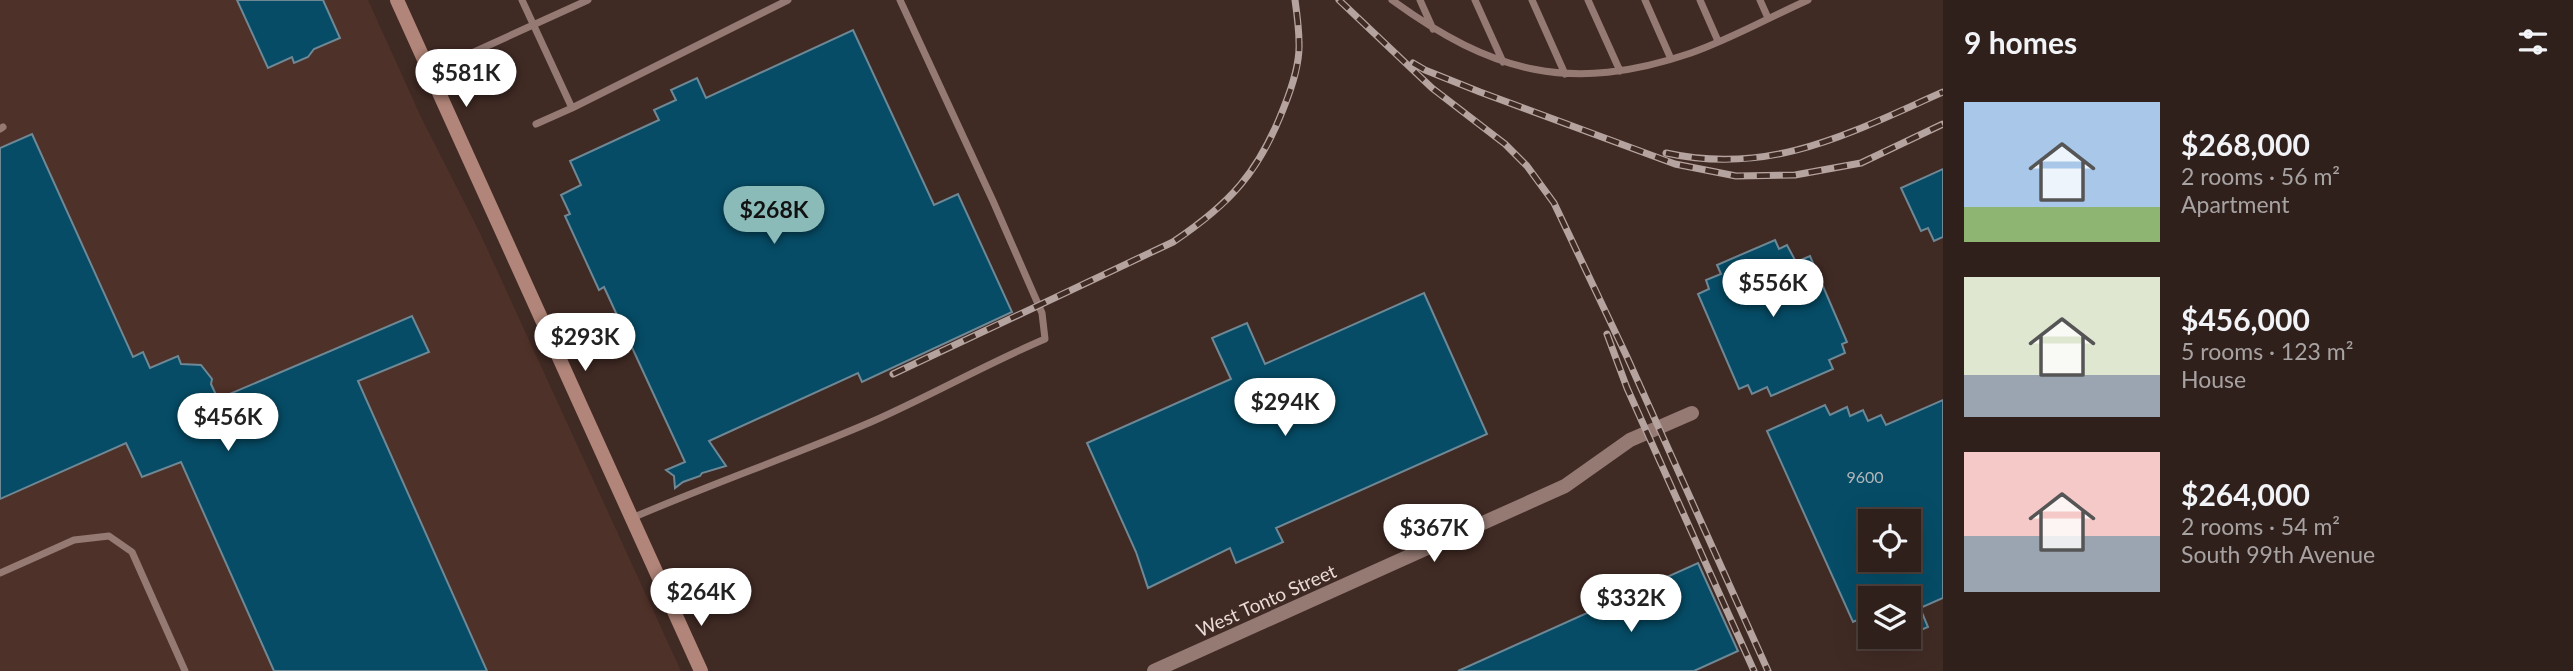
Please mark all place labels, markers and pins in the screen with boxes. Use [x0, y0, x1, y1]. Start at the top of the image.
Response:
pin: $581K [417, 50, 515, 109]
pin: $268K [725, 187, 823, 246]
pin: $556K [1724, 260, 1822, 319]
pin: $293K [536, 314, 634, 373]
pin: $294K [1236, 378, 1334, 438]
pin: $456K [179, 393, 277, 453]
pin: $367K [1385, 504, 1483, 564]
pin: $264K [652, 568, 750, 628]
pin: $332K [1582, 574, 1680, 634]

